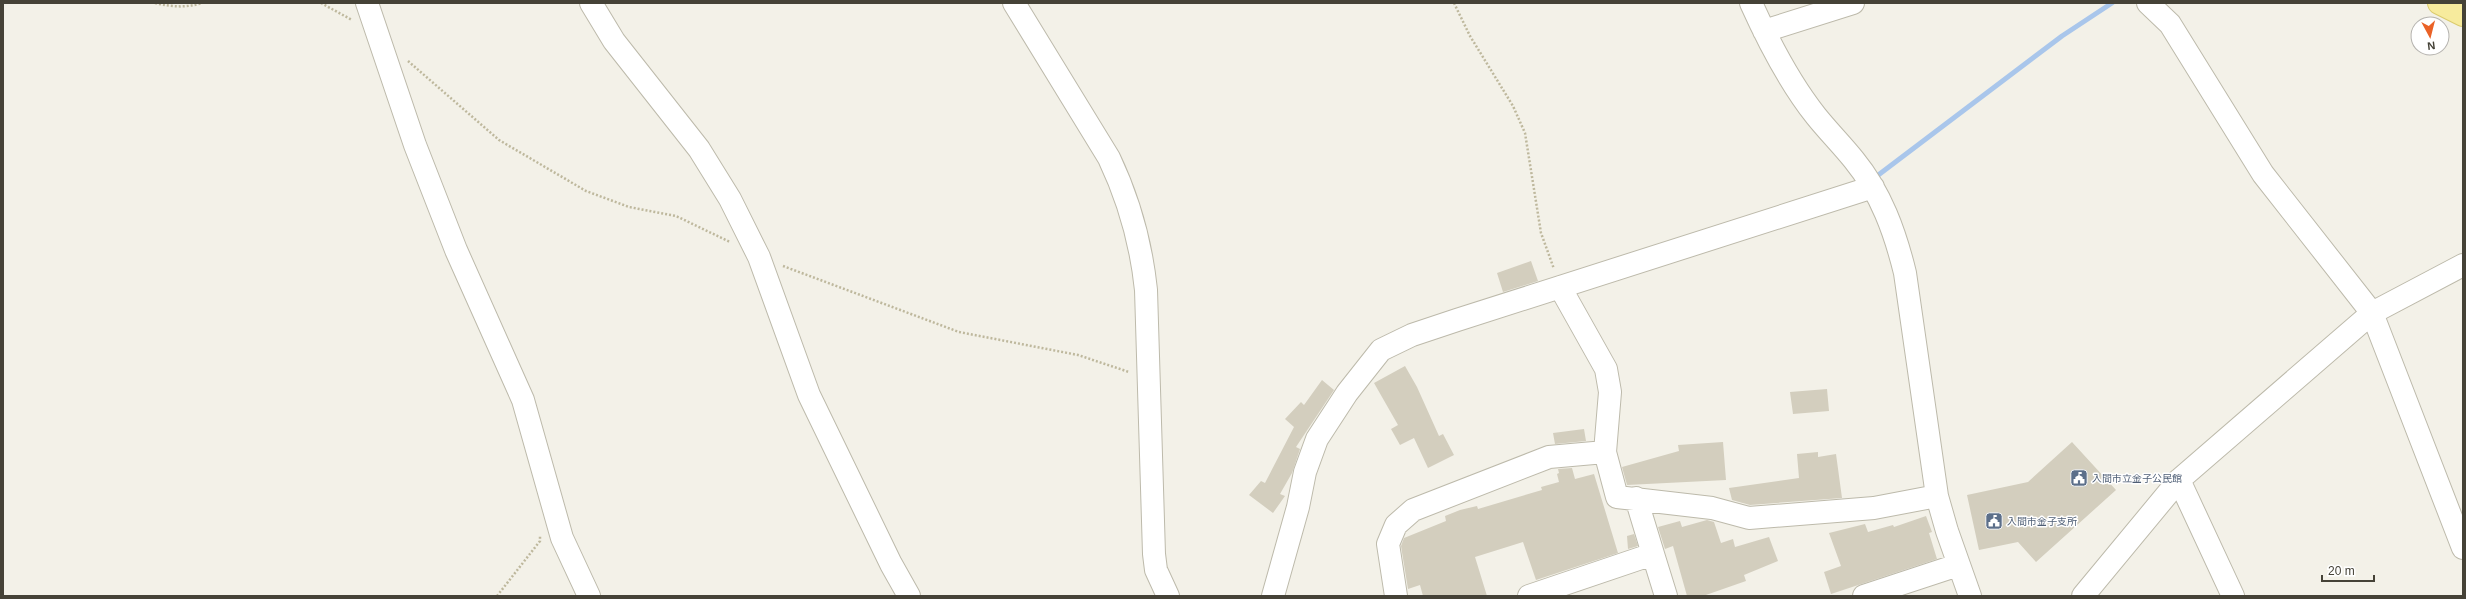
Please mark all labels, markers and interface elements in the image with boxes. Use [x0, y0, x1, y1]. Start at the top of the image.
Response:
north arrow [2410, 16, 2450, 56]
text: N [2426, 39, 2436, 52]
public building icon: 入間市立金子公民館 [2069, 468, 2089, 488]
place label: 入間市立金子公民館 [2092, 473, 2182, 484]
public building icon: 入間市金子支所 [1984, 511, 2004, 531]
place label: 入間市金子支所 [2007, 516, 2077, 527]
scale bar [2322, 557, 2374, 583]
text: 20 m [2328, 564, 2355, 578]

